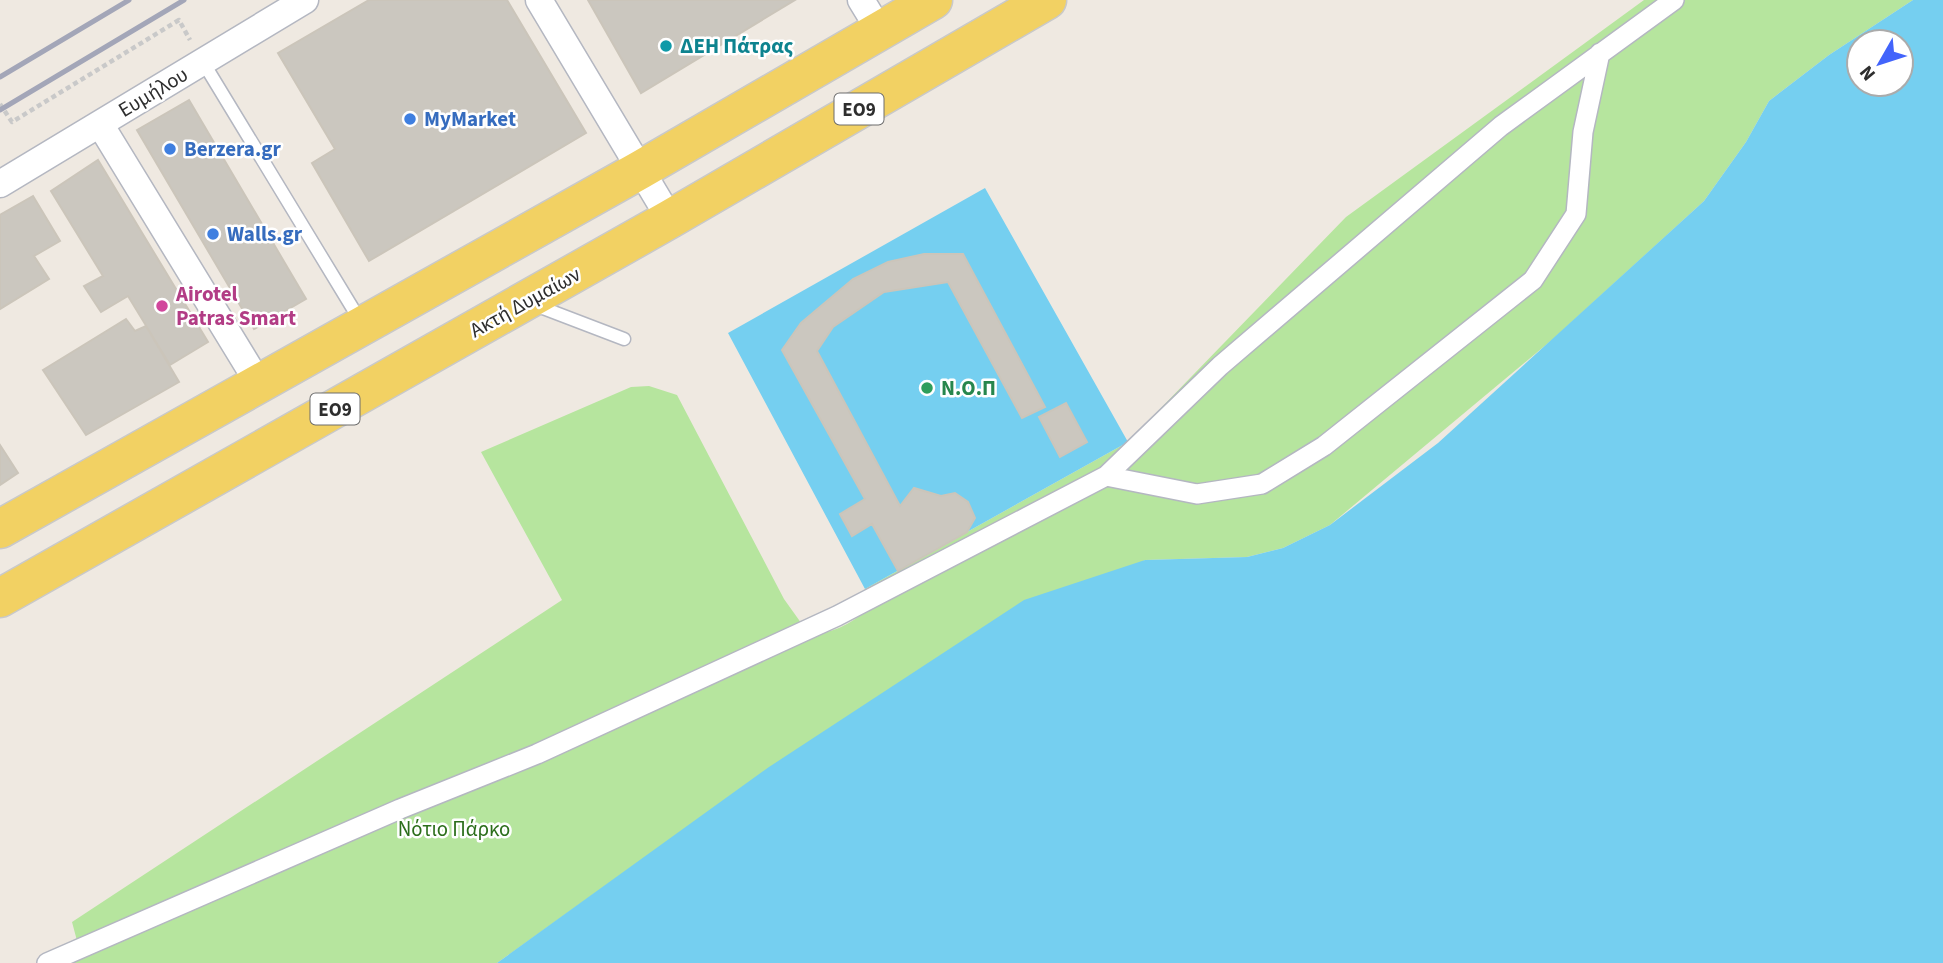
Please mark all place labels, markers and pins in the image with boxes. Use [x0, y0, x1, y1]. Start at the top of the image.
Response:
place label: ΔΕΗ Πάτρας [680, 31, 794, 61]
marker: ΔΕΗ Πάτρας [658, 38, 674, 54]
place label: MyMarket [424, 104, 516, 134]
marker: MyMarket [402, 111, 418, 127]
place label: Berzera.gr [184, 134, 281, 164]
marker: Berzera.gr [162, 141, 178, 157]
place label: Walls.gr [227, 219, 303, 249]
marker: Walls.gr [205, 226, 221, 242]
place label: Airotel Patras Smart [175, 279, 296, 333]
marker: Airotel Patras Smart [154, 298, 170, 314]
place label: Ν.Ο.Π [941, 373, 996, 403]
marker: Ν.Ο.Π [919, 380, 935, 396]

